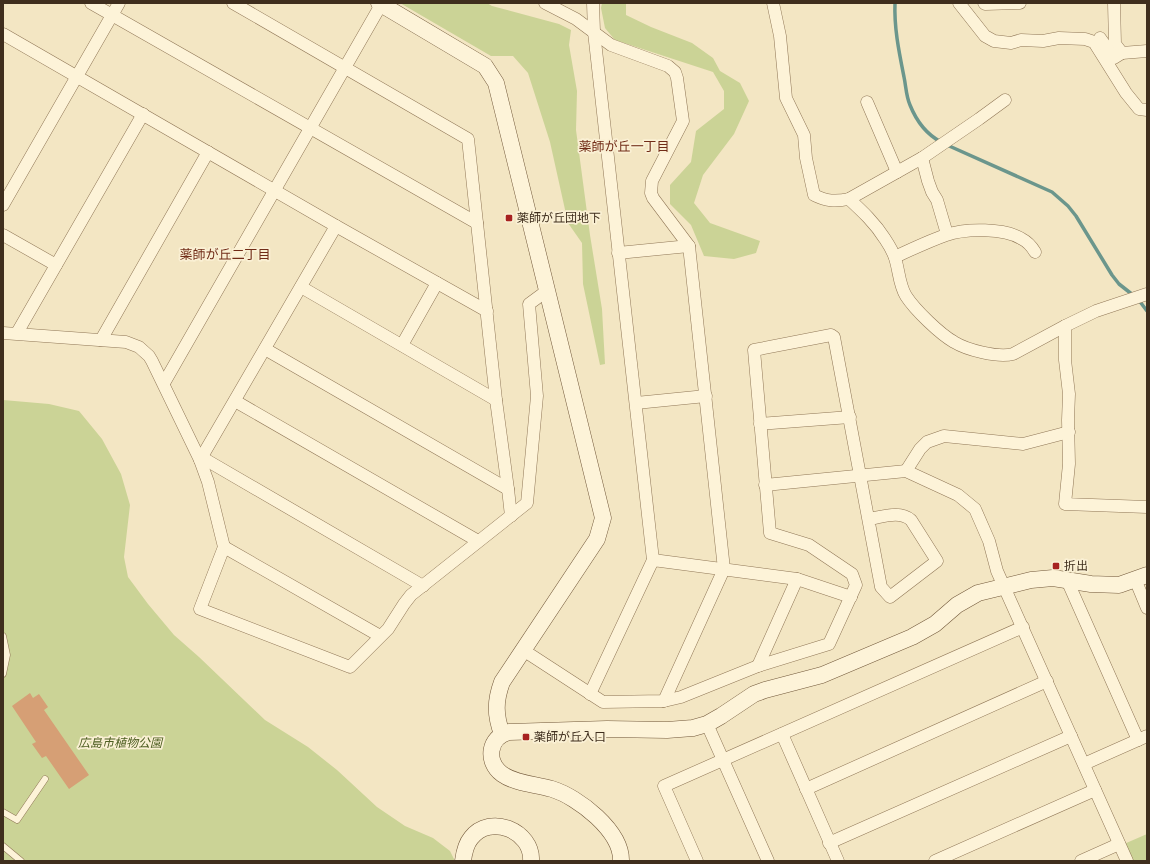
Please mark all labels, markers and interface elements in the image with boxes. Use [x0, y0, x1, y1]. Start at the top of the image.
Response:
district label: 薬師が丘一丁目 [578, 138, 670, 155]
place label: 薬師が丘団地下 [517, 210, 601, 225]
marker: 薬師が丘団地下 [504, 213, 514, 223]
district label: 薬師が丘二丁目 [179, 246, 271, 263]
place label: 折出 [1064, 558, 1088, 573]
marker: 折出 [1051, 561, 1061, 571]
place label: 薬師が丘入口 [534, 729, 606, 744]
marker: 薬師が丘入口 [521, 732, 531, 742]
park label: 広島市植物公園 [78, 735, 164, 750]

